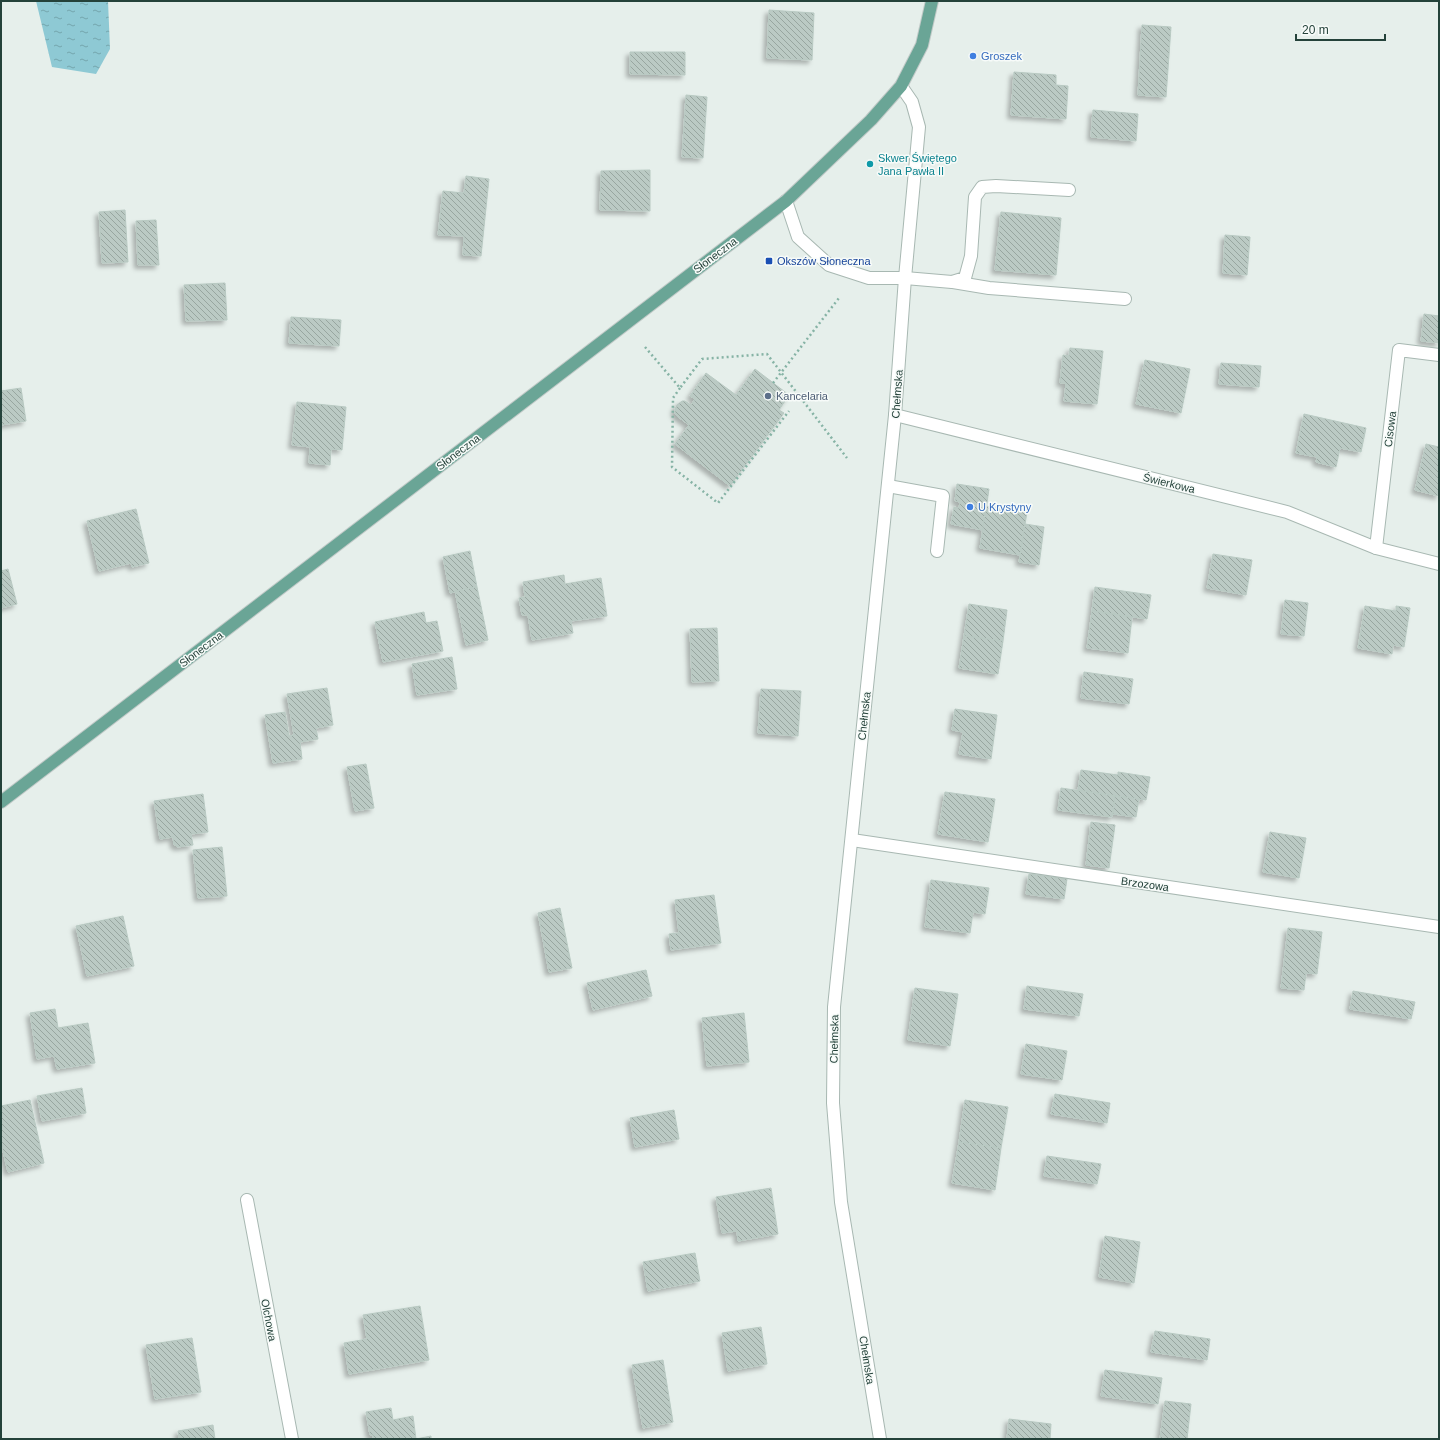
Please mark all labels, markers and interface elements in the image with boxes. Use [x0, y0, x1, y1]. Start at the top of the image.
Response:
scale bar [1296, 16, 1385, 42]
text: 20 m [1302, 23, 1329, 37]
place label: Groszek [981, 50, 1022, 62]
marker: Groszek [968, 51, 978, 61]
place label: Skwer Świętego Jana Pawła II [878, 152, 957, 177]
marker: Skwer Świętego Jana Pawła II [865, 159, 875, 169]
street label: Słoneczna [691, 234, 740, 275]
place label: Okszów Słoneczna [777, 255, 871, 267]
marker: Okszów Słoneczna [764, 256, 774, 266]
street label: Chełmska [889, 368, 905, 419]
place label: Kancelaria [776, 390, 829, 402]
marker: Kancelaria [763, 391, 773, 401]
street label: Cisowa [1382, 409, 1398, 448]
street label: Słoneczna [434, 431, 483, 472]
street label: Świerkowa [1142, 471, 1197, 495]
place label: U Krystyny [978, 501, 1032, 513]
marker: U Krystyny [965, 502, 975, 512]
street label: Słoneczna [177, 628, 226, 669]
street label: Chełmska [855, 690, 873, 741]
street label: Brzozowa [1120, 875, 1171, 893]
street label: Chełmska [828, 1014, 840, 1064]
street label: Olchowa [259, 1298, 279, 1343]
street label: Chełmska [857, 1335, 877, 1386]

